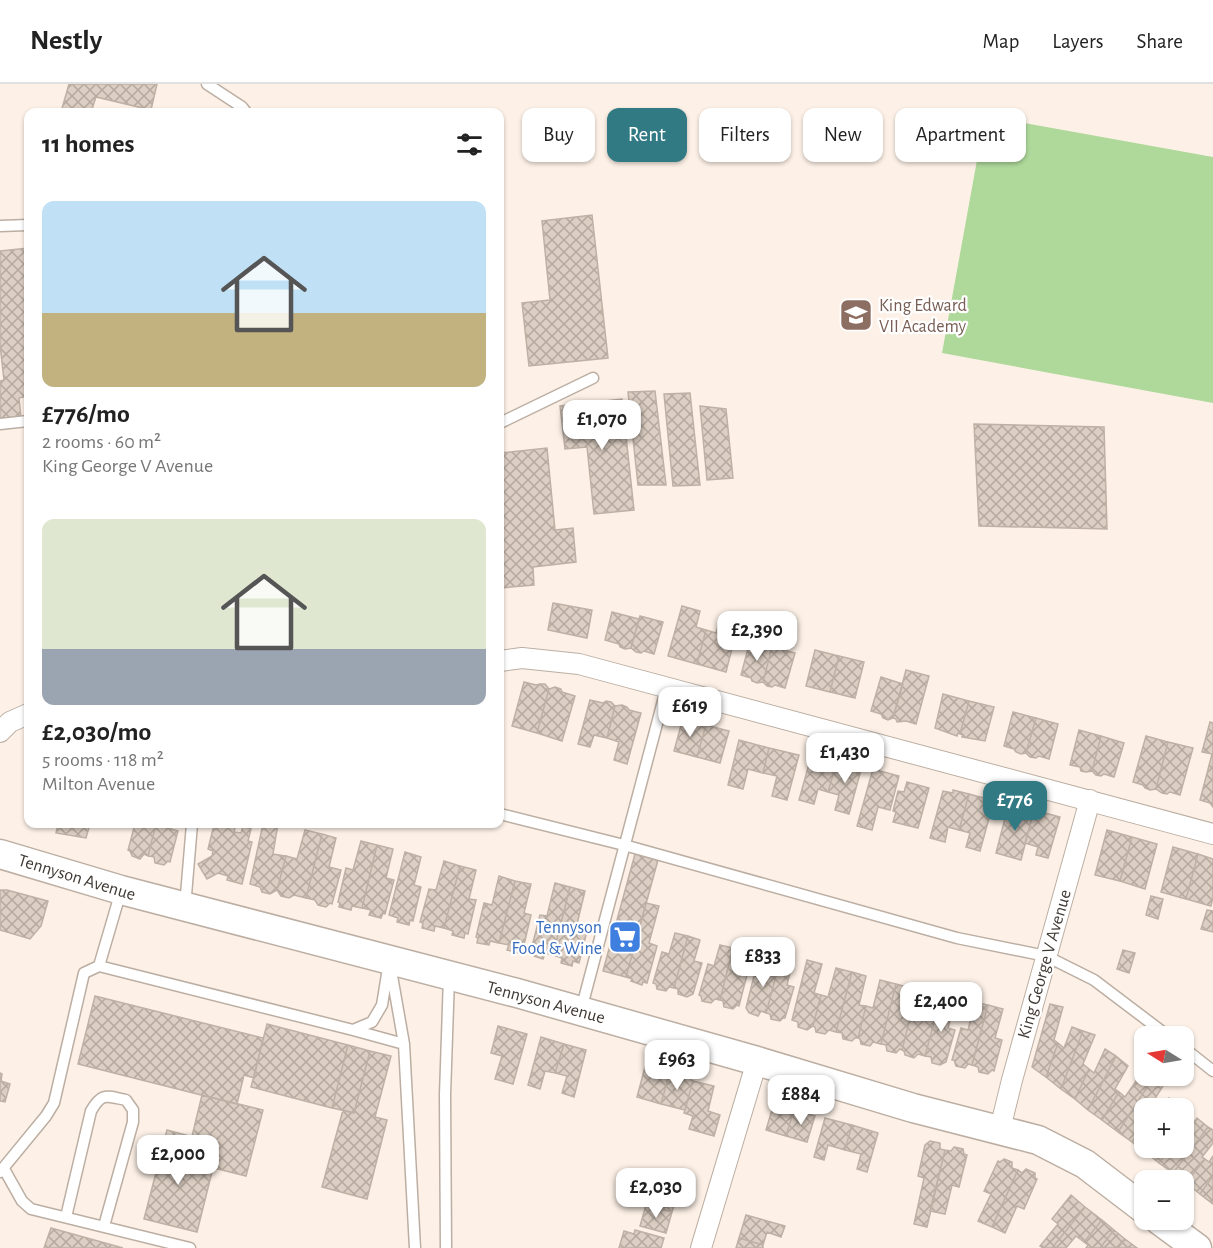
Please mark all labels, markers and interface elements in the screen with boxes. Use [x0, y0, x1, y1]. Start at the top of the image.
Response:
text: Nestly [30, 27, 102, 55]
text: Map [983, 31, 1019, 52]
text: Layers [1052, 31, 1103, 52]
text: Share [1136, 31, 1183, 52]
chip: Buy [522, 108, 595, 162]
chip: Rent [607, 108, 687, 162]
chip: Filters [699, 108, 791, 162]
chip: New [803, 108, 883, 162]
chip: Apartment [895, 108, 1026, 162]
icon: filters [453, 128, 486, 161]
text: 11 homes [42, 131, 134, 157]
icon: home [210, 240, 318, 348]
school or university icon: King Edward VII Academy [838, 297, 874, 333]
place label: King Edward VII Academy [879, 297, 967, 336]
pin: £1,070 [553, 400, 651, 451]
text: £776/mo [42, 401, 130, 427]
text: £1,070 [577, 409, 627, 429]
text: 2 rooms · 60 m² [42, 432, 161, 452]
text: King George V Avenue [42, 456, 213, 476]
icon: home [210, 558, 318, 666]
pin: £2,390 [708, 611, 806, 662]
text: £2,390 [731, 620, 783, 640]
pin: £619 [654, 687, 726, 738]
text: £619 [672, 696, 708, 716]
text: £2,030/mo [42, 719, 151, 745]
pin: £1,430 [796, 733, 894, 784]
text: £1,430 [820, 742, 870, 762]
text: 5 rooms · 118 m² [42, 750, 164, 770]
text: Milton Avenue [42, 774, 155, 794]
pin: £776 [979, 781, 1051, 832]
text: £776 [997, 790, 1033, 810]
street label: Tennyson Avenue [16, 852, 138, 904]
street label: King George V Avenue [1015, 888, 1075, 1041]
place label: Tennyson Food & Wine [511, 919, 602, 958]
supermarket icon: Tennyson Food & Wine [607, 919, 643, 955]
pin: £833 [727, 937, 799, 988]
text: £833 [745, 946, 781, 966]
street label: Tennyson Avenue [485, 979, 607, 1027]
pin: £2,400 [892, 982, 990, 1033]
text: £2,400 [914, 991, 968, 1011]
north arrow [1134, 1026, 1194, 1086]
map controls [1134, 1026, 1194, 1230]
pin: £963 [641, 1040, 713, 1091]
text: £963 [659, 1049, 695, 1069]
pin: £884 [765, 1075, 837, 1126]
text: £884 [782, 1084, 820, 1104]
button: + [1134, 1098, 1194, 1158]
pin: £2,000 [129, 1135, 227, 1186]
text: £2,000 [151, 1144, 205, 1164]
pin: £2,030 [607, 1168, 705, 1219]
button: − [1134, 1170, 1194, 1230]
text: £2,030 [630, 1177, 682, 1197]

